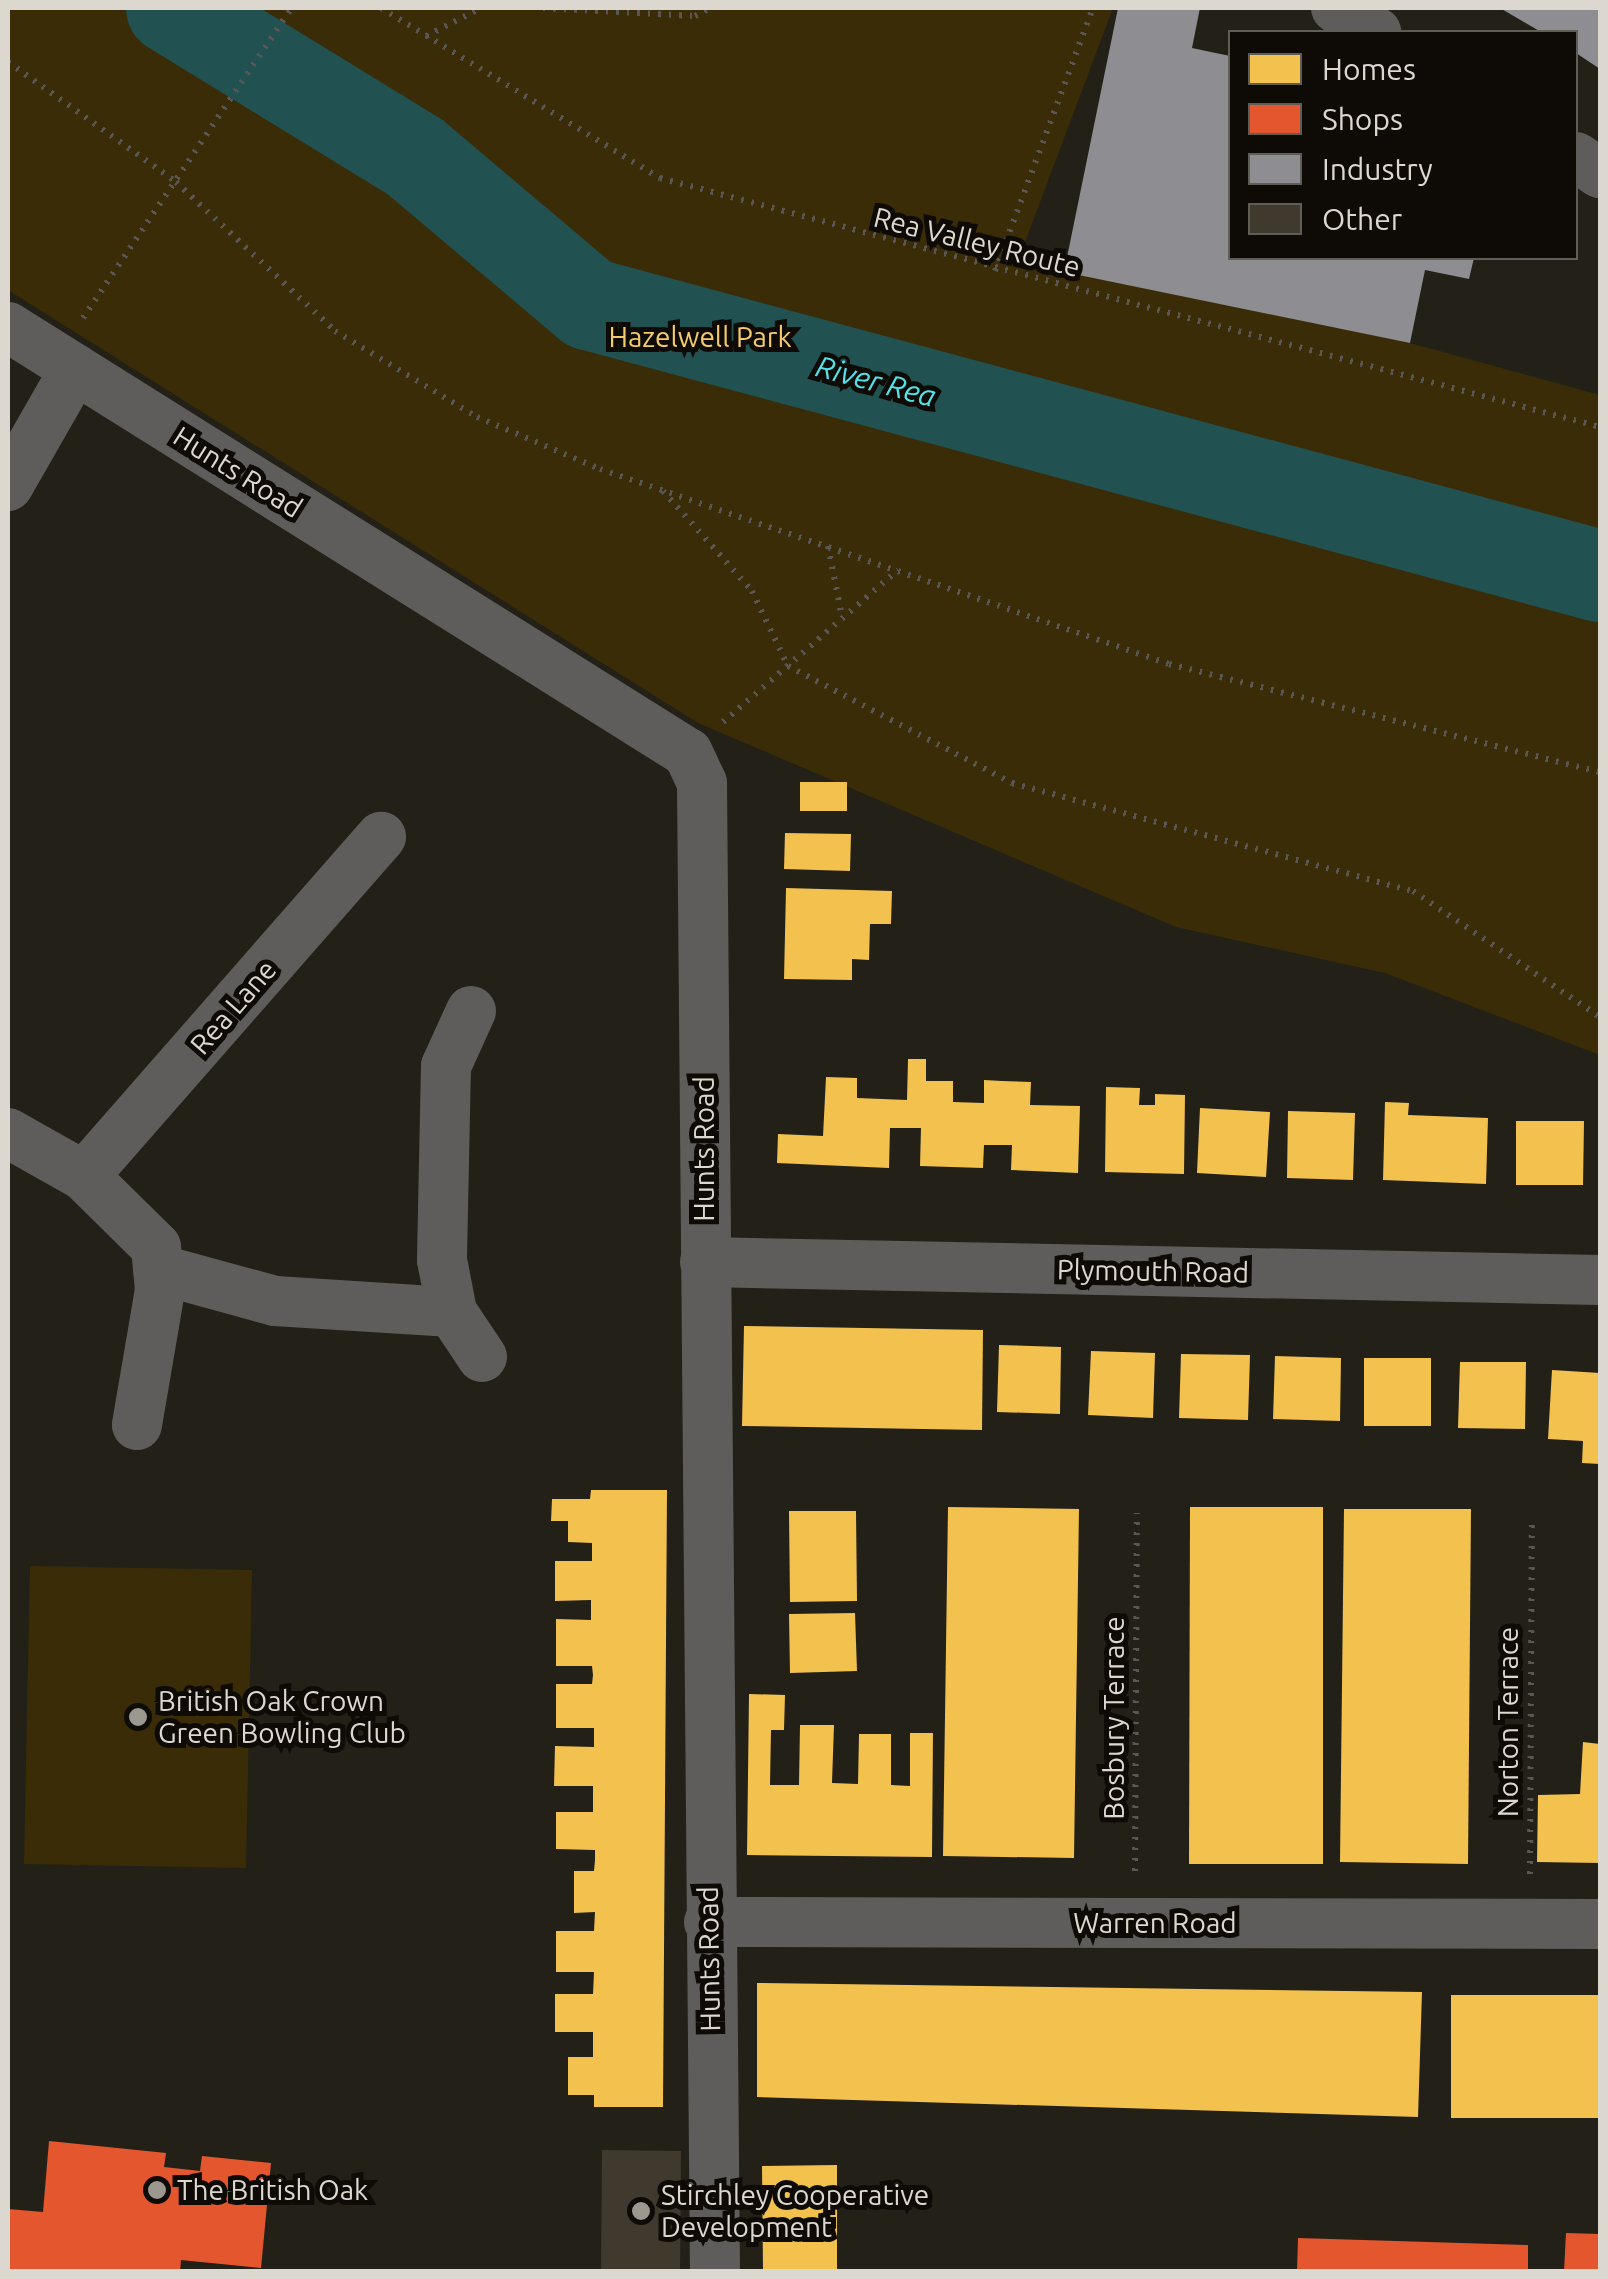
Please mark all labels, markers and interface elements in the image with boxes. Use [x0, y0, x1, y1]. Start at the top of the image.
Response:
legend [1228, 30, 1578, 260]
text: Homes [1322, 52, 1416, 86]
text: Shops [1322, 102, 1403, 136]
text: Industry [1322, 152, 1433, 186]
street label: Rea Valley Route [870, 200, 1084, 284]
text: Other [1322, 202, 1402, 236]
park label: Hazelwell Park [608, 320, 792, 354]
water label: River Rea [812, 348, 940, 414]
street label: Hunts Road [167, 419, 309, 525]
street label: Rea Lane [183, 953, 283, 1061]
street label: Hunts Road [687, 1076, 721, 1222]
street label: Plymouth Road [1057, 1253, 1249, 1289]
street label: Bosbury Terrace [1097, 1616, 1131, 1820]
street label: Norton Terrace [1491, 1627, 1525, 1817]
place label: British Oak Crown Green Bowling Club [158, 1684, 406, 1750]
marker: British Oak Crown Green Bowling Club [127, 1706, 149, 1728]
street label: Hunts Road [691, 1886, 727, 2032]
street label: Warren Road [1073, 1906, 1237, 1940]
place label: The British Oak [177, 2173, 368, 2207]
place label: Stirchley Cooperative Development [661, 2178, 929, 2244]
marker: The British Oak [146, 2179, 168, 2201]
marker: Stirchley Cooperative Development [630, 2200, 652, 2222]

